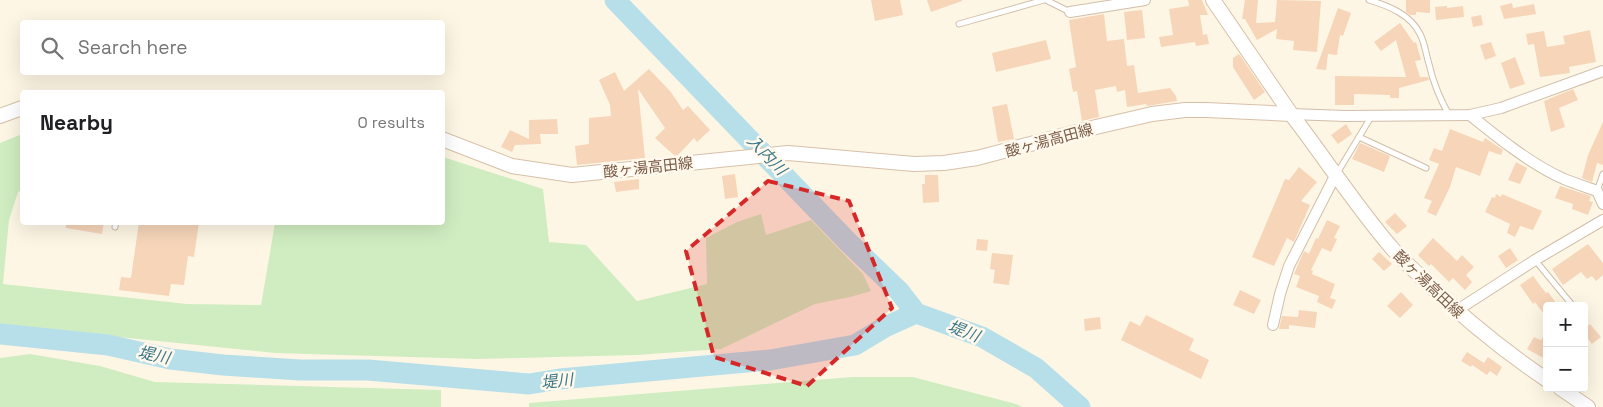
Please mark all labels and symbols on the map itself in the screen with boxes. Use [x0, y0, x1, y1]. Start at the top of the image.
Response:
street label: 酸ヶ湯高田線 [1003, 119, 1095, 161]
water label: 入内川 [743, 130, 793, 181]
street label: 酸ヶ湯高田線 [602, 153, 694, 181]
street label: 酸ヶ湯高田線 [1390, 246, 1468, 322]
water label: 堤川 [945, 315, 985, 347]
water label: 堤川 [136, 341, 174, 369]
water label: 堤川 [540, 369, 576, 393]

